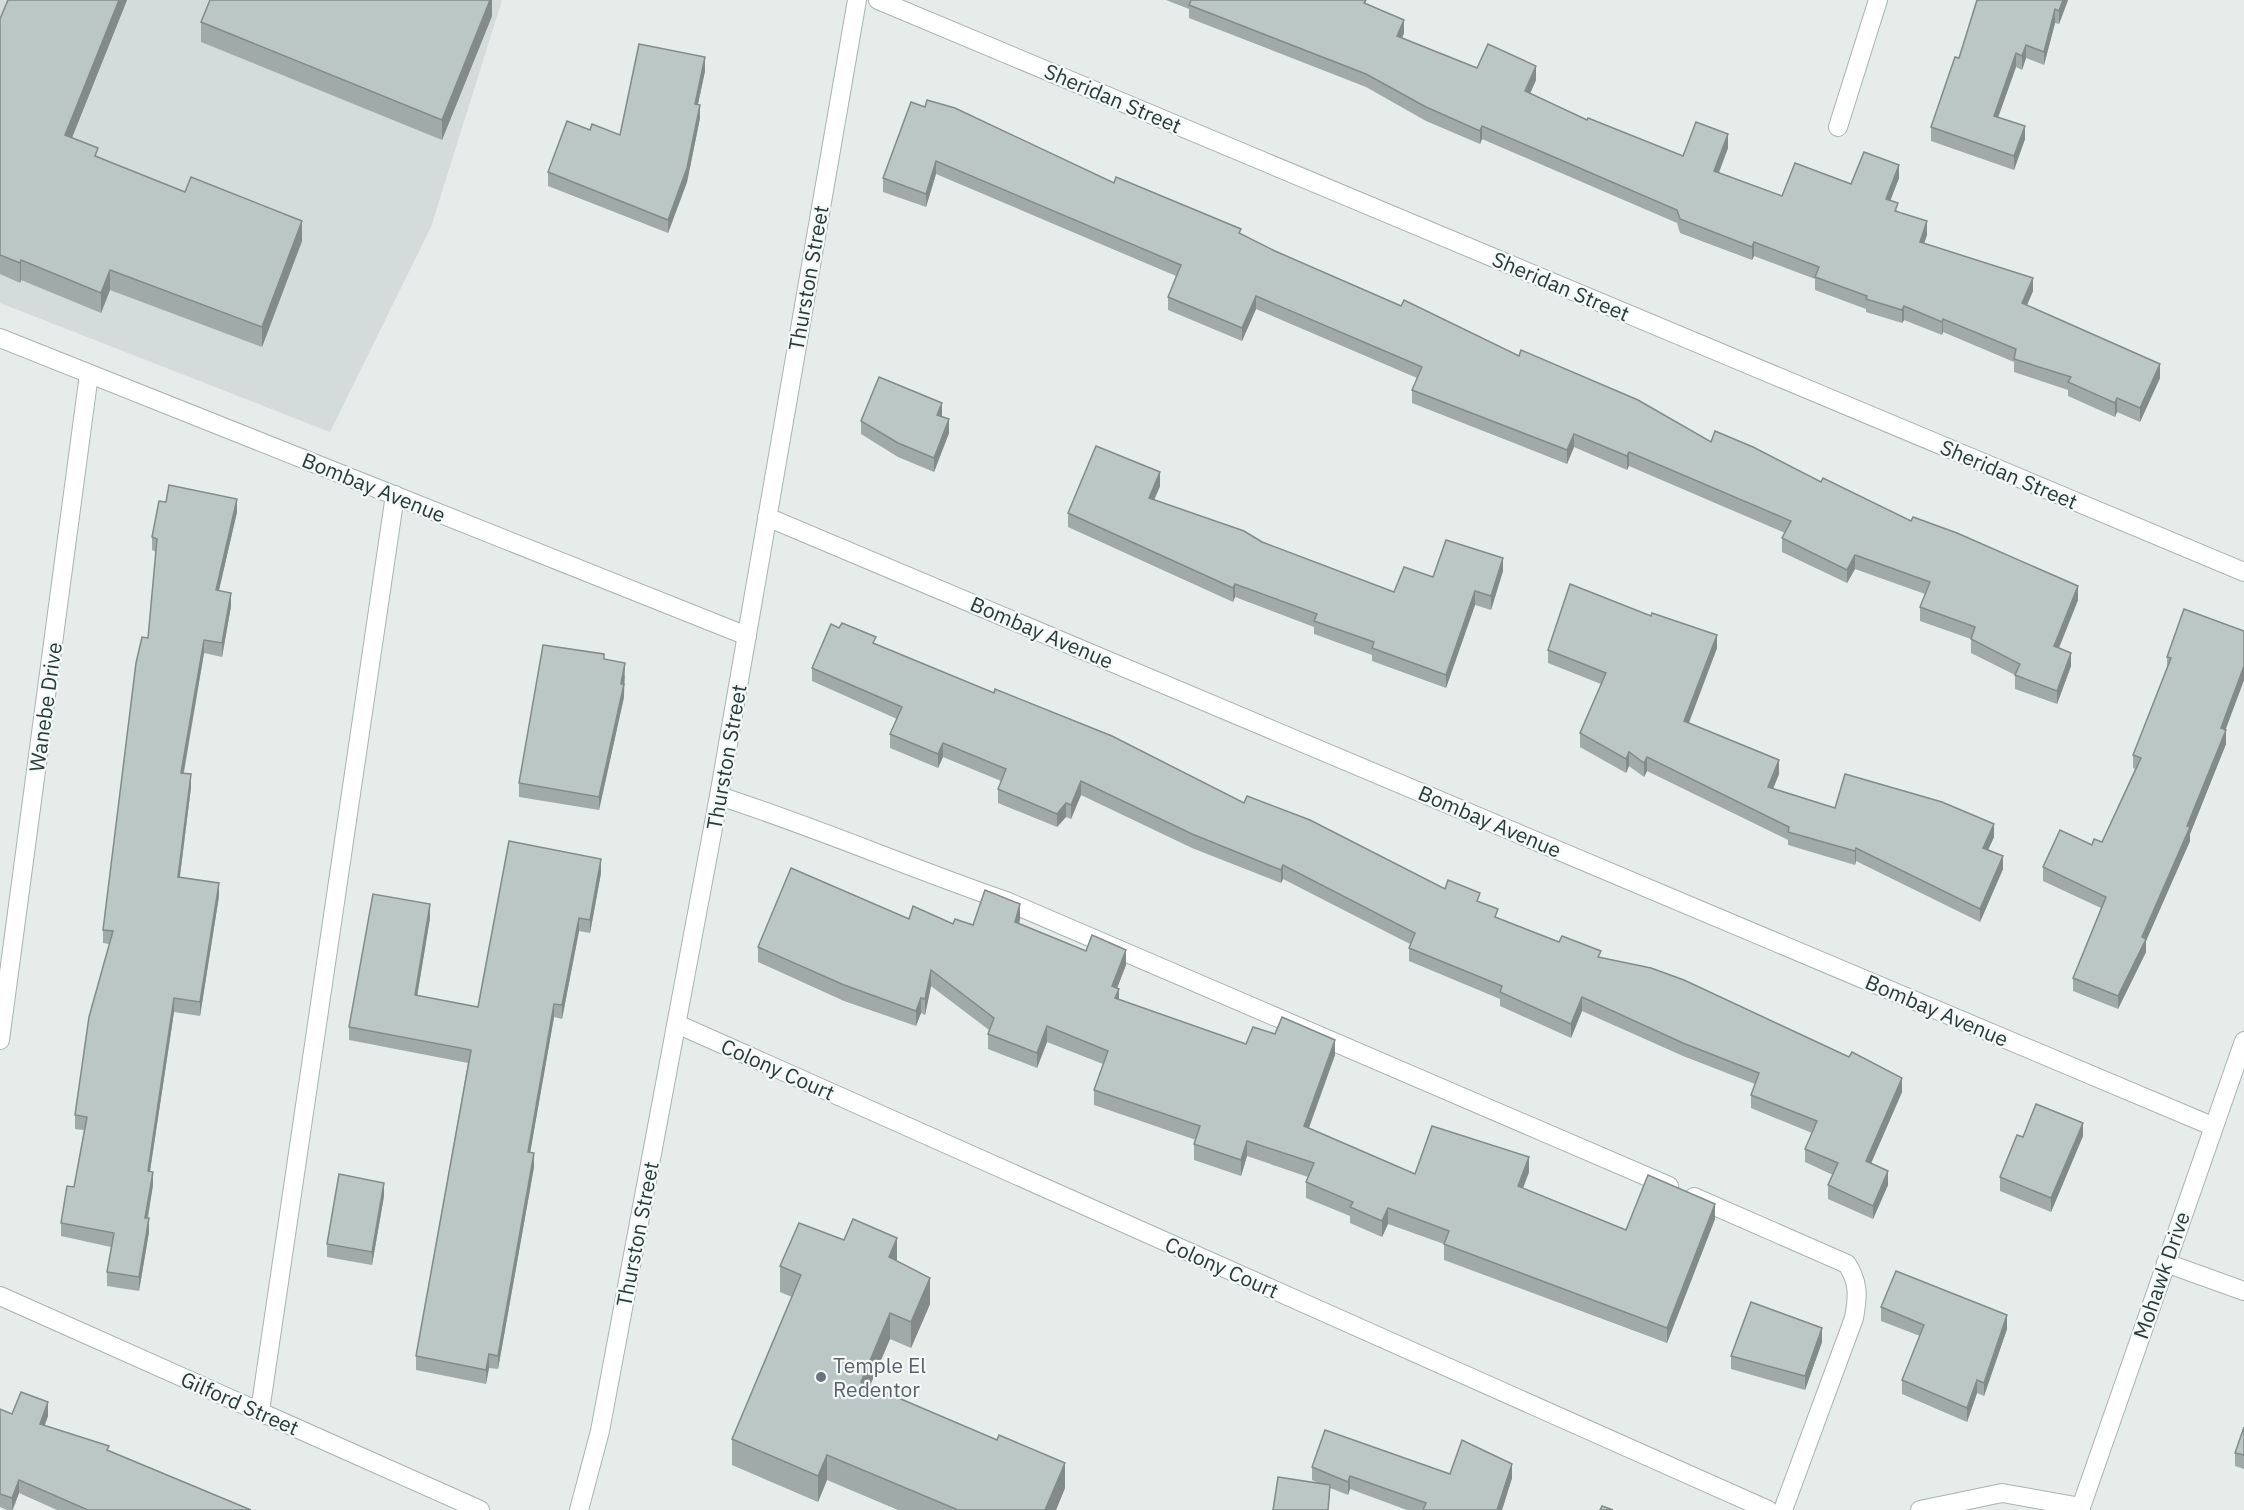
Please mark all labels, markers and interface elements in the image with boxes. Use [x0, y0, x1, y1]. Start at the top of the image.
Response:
street label: Sheridan Street [1040, 56, 1186, 140]
street label: Thurston Street [781, 203, 835, 353]
street label: Sheridan Street [1488, 244, 1634, 328]
street label: Sheridan Street [1936, 432, 2082, 516]
street label: Bombay Avenue [298, 445, 450, 529]
street label: Bombay Avenue [966, 589, 1118, 675]
street label: Wanebe Drive [22, 640, 68, 774]
street label: Thurston Street [699, 682, 753, 832]
street label: Bombay Avenue [1414, 778, 1566, 864]
street label: Bombay Avenue [1861, 967, 2013, 1053]
street label: Colony Court [717, 1032, 839, 1106]
street label: Thurston Street [609, 1159, 665, 1309]
street label: Mohawk Drive [2126, 1208, 2196, 1342]
street label: Colony Court [1161, 1230, 1283, 1304]
place label: Temple El Redentor [833, 1351, 926, 1403]
street label: Gilford Street [177, 1365, 303, 1441]
marker: Temple El Redentor [814, 1370, 828, 1384]

